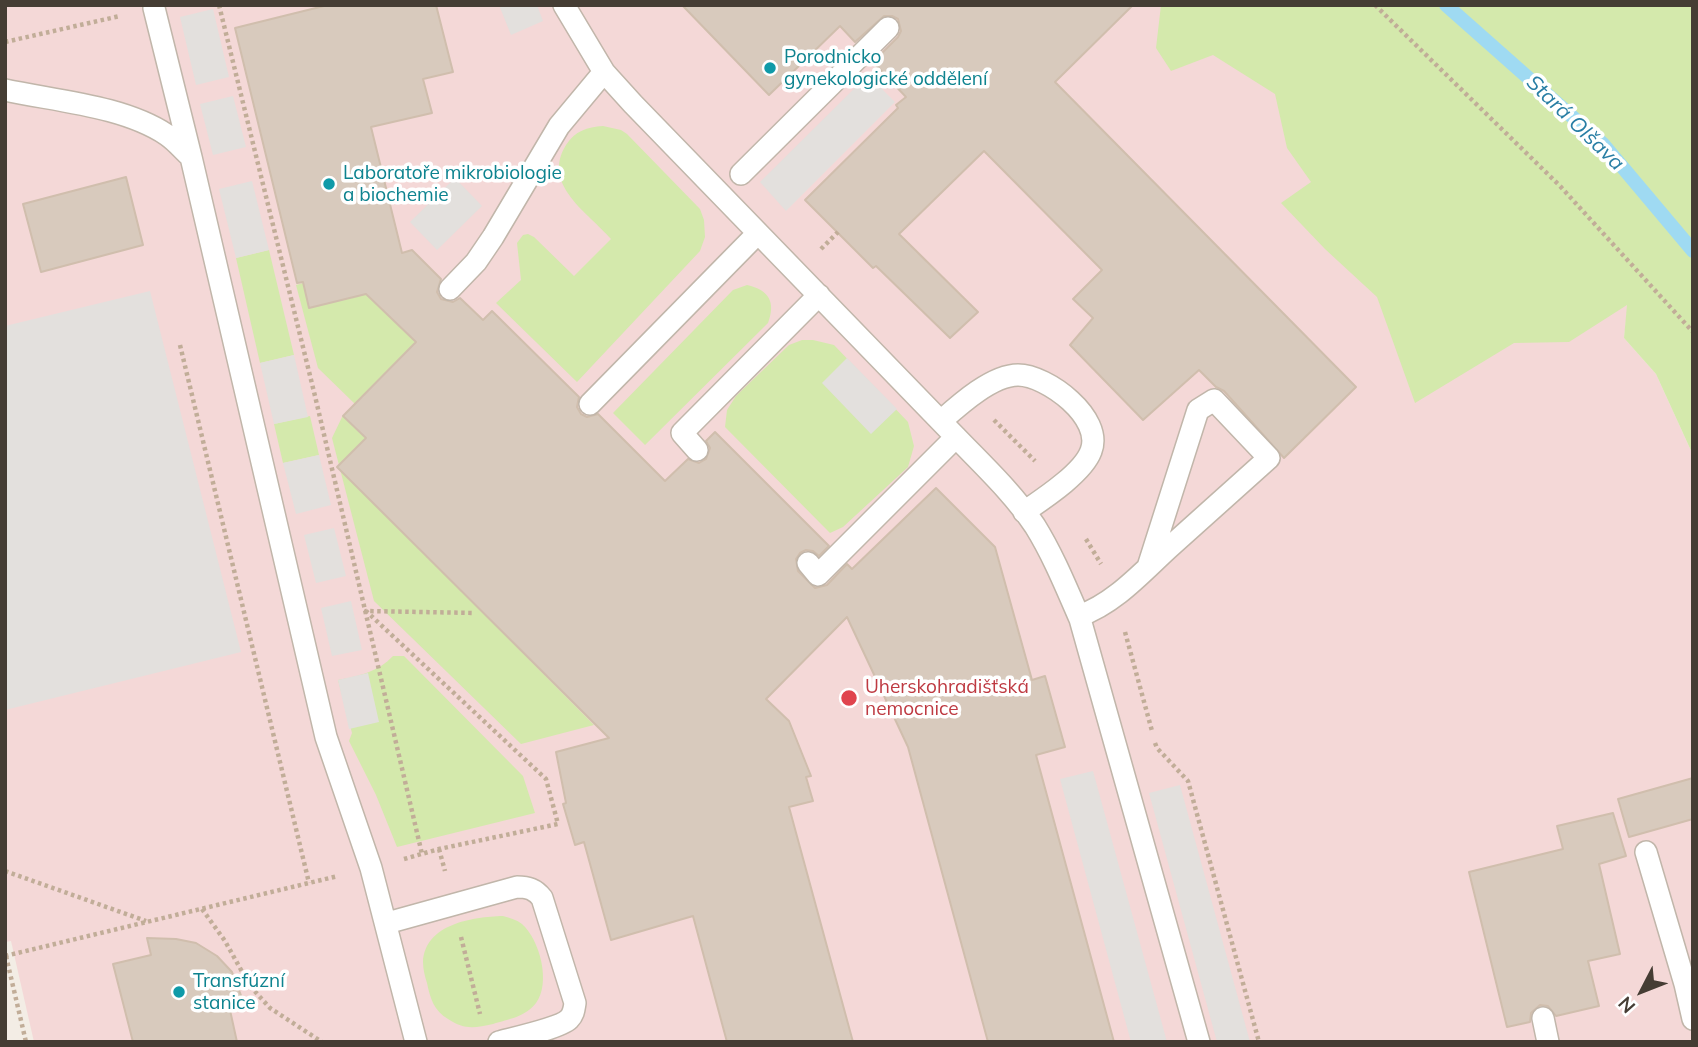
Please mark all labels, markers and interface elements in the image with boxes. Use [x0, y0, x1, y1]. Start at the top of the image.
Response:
place label: Porodnicko gynekologické oddělení [784, 46, 988, 90]
marker: Porodnicko gynekologické oddělení [762, 60, 778, 76]
water label: Stará Olšava [1521, 70, 1629, 176]
place label: Laboratoře mikrobiologie a biochemie [343, 162, 562, 206]
marker: Laboratoře mikrobiologie a biochemie [321, 176, 337, 192]
place label: Uherskohradišťská nemocnice [865, 676, 1029, 720]
marker: Uherskohradišťská nemocnice [839, 688, 859, 708]
north arrow [1607, 956, 1677, 1026]
place label: Transfúzní stanice [193, 970, 285, 1014]
marker: Transfúzní stanice [171, 984, 187, 1000]
text: N [1613, 992, 1640, 1018]

